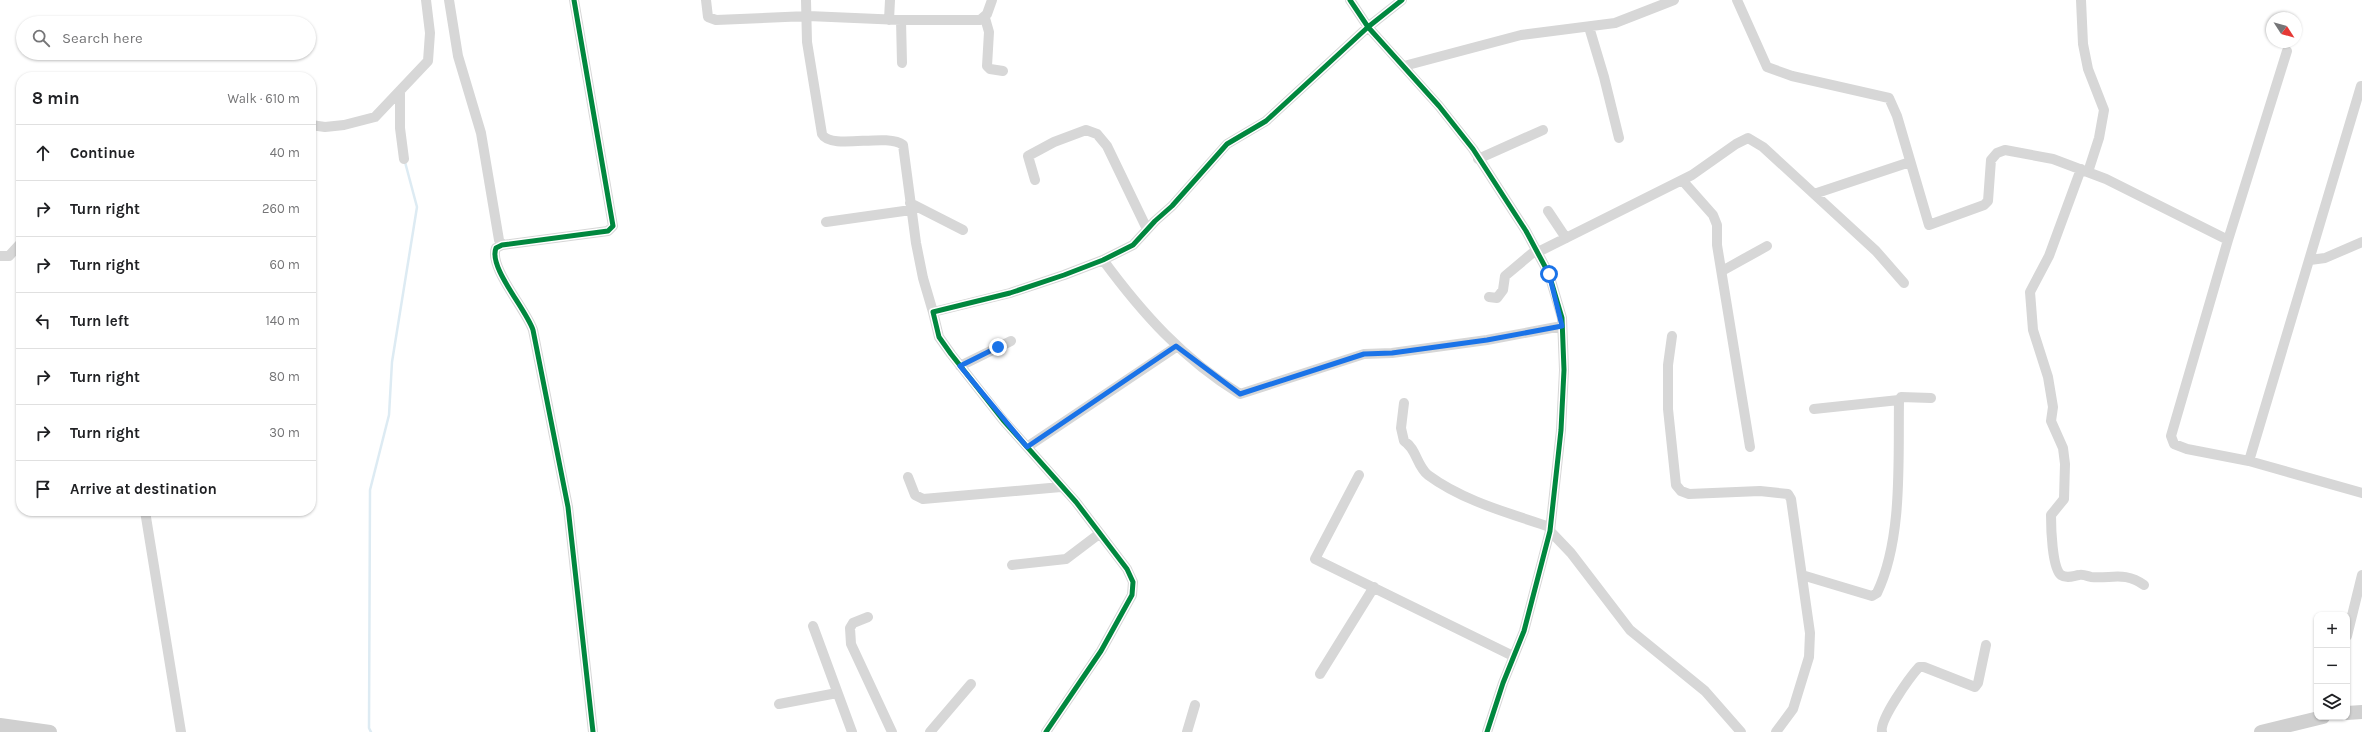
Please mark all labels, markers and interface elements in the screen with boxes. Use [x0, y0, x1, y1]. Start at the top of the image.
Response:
north arrow [2266, 12, 2302, 48]
search box [16, 16, 316, 60]
icon: search [30, 27, 52, 49]
text: Search here [62, 29, 143, 47]
text: 8 min [32, 88, 80, 108]
text: Walk · 610 m [227, 91, 300, 106]
icon: ahead [32, 142, 54, 164]
text: Continue [70, 144, 135, 162]
text: 40 m [270, 145, 300, 160]
icon: right [32, 198, 54, 220]
text: Turn right [70, 200, 140, 218]
text: 260 m [262, 201, 300, 216]
icon: right [32, 254, 54, 276]
text: Turn right [70, 256, 140, 274]
text: 60 m [270, 257, 300, 272]
route start [1540, 265, 1558, 283]
icon: left [32, 310, 54, 332]
text: Turn left [70, 312, 129, 330]
text: 140 m [265, 313, 300, 328]
route end [989, 338, 1007, 356]
icon: right [32, 366, 54, 388]
text: Turn right [70, 368, 140, 386]
text: 80 m [269, 369, 300, 384]
icon: right [32, 422, 54, 444]
text: Turn right [70, 424, 140, 442]
text: 30 m [269, 425, 300, 440]
icon: arrive [32, 478, 54, 500]
text: Arrive at destination [70, 480, 217, 498]
map controls [2314, 612, 2350, 720]
button: + [2314, 612, 2350, 648]
button: − [2314, 648, 2350, 684]
button: layers [2314, 684, 2350, 720]

